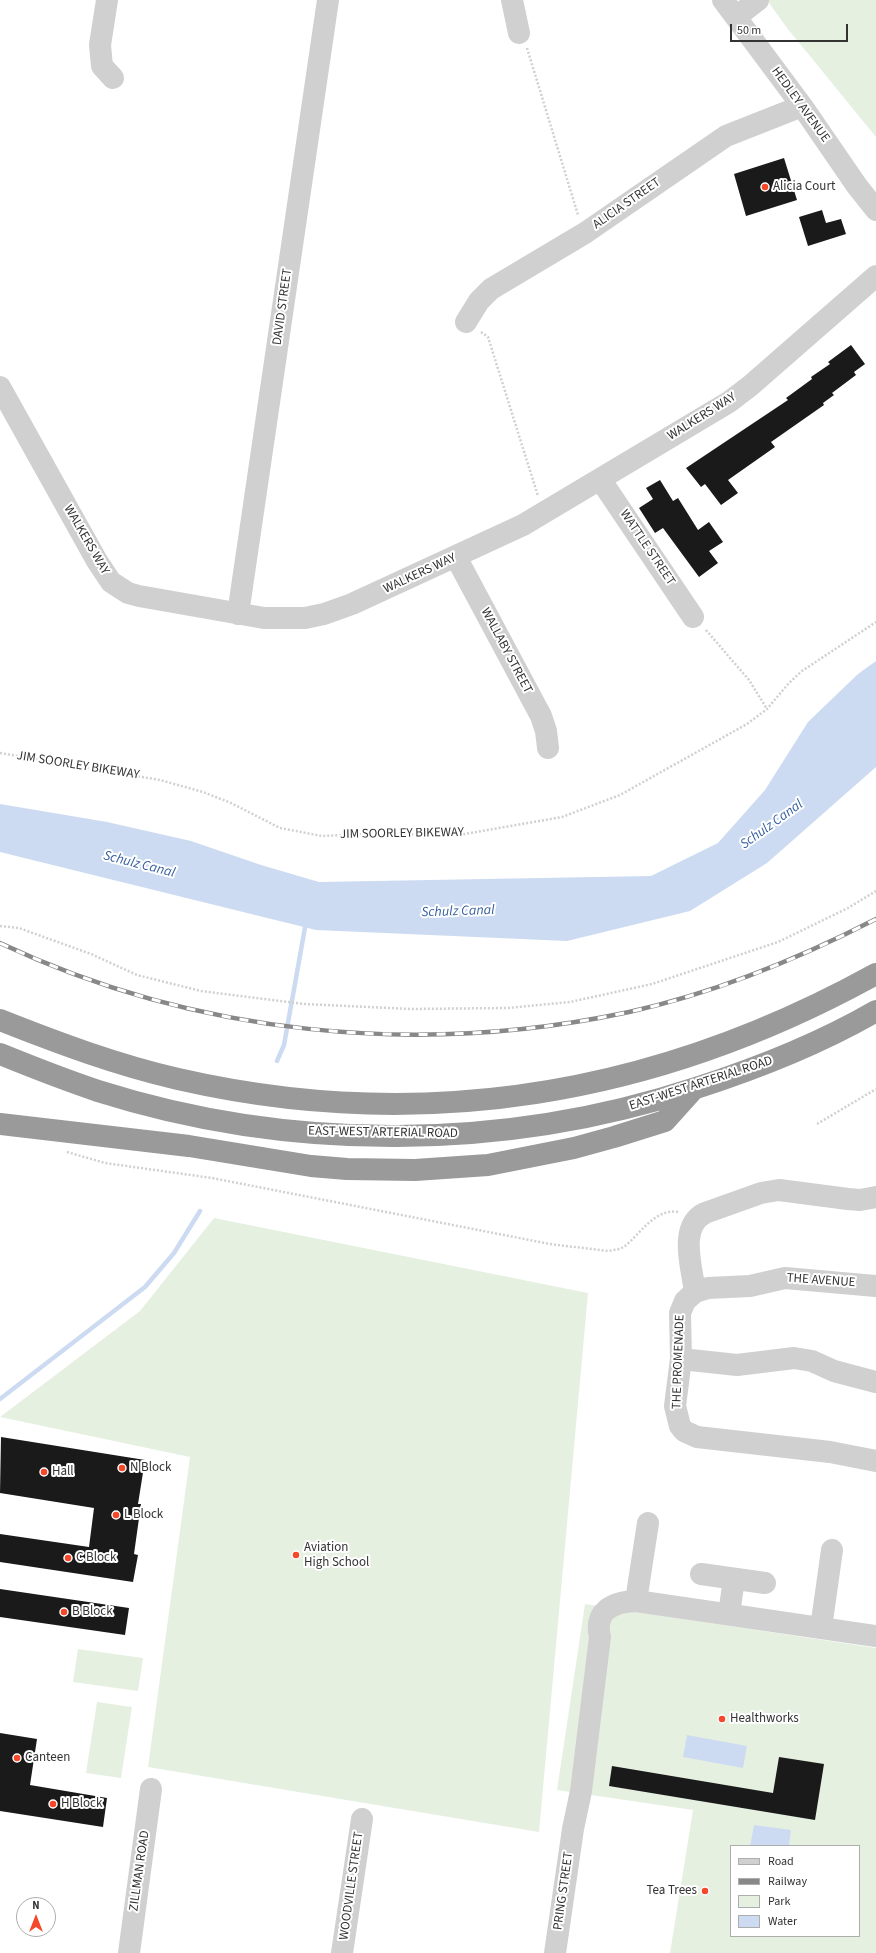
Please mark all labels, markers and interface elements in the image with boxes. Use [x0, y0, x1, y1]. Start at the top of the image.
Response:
scale bar [732, 16, 850, 42]
text: 50 m [737, 22, 761, 39]
street label: HEDLEY AVENUE [767, 64, 833, 146]
street label: ALICIA STREET [590, 175, 664, 233]
place label: Alicia Court [773, 179, 835, 195]
marker: Alicia Court [760, 182, 770, 192]
street label: DAVID STREET [270, 268, 296, 346]
street label: WALKERS WAY [665, 390, 739, 444]
street label: WALKERS WAY [60, 502, 112, 578]
street label: WATTLE STREET [616, 507, 678, 589]
street label: WALKERS WAY [381, 550, 459, 598]
street label: WALLABY STREET [477, 605, 535, 697]
street label: JIM SOORLEY BIKEWAY [16, 749, 140, 783]
water label: Schulz Canal [737, 797, 807, 853]
street label: JIM SOORLEY BIKEWAY [340, 825, 464, 843]
water label: Schulz Canal [101, 848, 177, 882]
water label: Schulz Canal [421, 902, 495, 922]
street label: EAST-WEST ARTERIAL ROAD [627, 1053, 775, 1115]
street label: EAST-WEST ARTERIAL ROAD [308, 1124, 458, 1142]
street label: THE AVENUE [786, 1271, 856, 1291]
street label: THE PROMENADE [670, 1314, 688, 1410]
place label: N Block [130, 1460, 171, 1476]
marker: N Block [117, 1463, 127, 1473]
place label: Hall [52, 1464, 74, 1480]
marker: Hall [39, 1467, 49, 1477]
place label: L Block [124, 1507, 163, 1523]
marker: L Block [111, 1510, 121, 1520]
place label: Aviation High School [304, 1540, 369, 1571]
place label: C Block [76, 1550, 116, 1566]
marker: Aviation High School [291, 1550, 301, 1560]
marker: C Block [63, 1553, 73, 1563]
place label: B Block [72, 1604, 113, 1620]
marker: B Block [59, 1607, 69, 1617]
place label: Healthworks [730, 1711, 799, 1727]
marker: Healthworks [717, 1714, 727, 1724]
place label: Canteen [25, 1750, 70, 1766]
marker: Canteen [12, 1753, 22, 1763]
place label: H Block [61, 1796, 102, 1812]
marker: H Block [48, 1799, 58, 1809]
street label: ZILLMAN ROAD [127, 1830, 153, 1912]
street label: WOODVILLE STREET [337, 1831, 367, 1941]
legend [730, 1845, 860, 1937]
street label: PRING STREET [551, 1851, 577, 1931]
text: Road [768, 1853, 794, 1870]
text: Railway [768, 1873, 807, 1890]
place label: Tea Trees [646, 1883, 697, 1899]
marker: Tea Trees [700, 1886, 710, 1896]
text: Park [768, 1893, 790, 1910]
north arrow [16, 1897, 56, 1937]
text: N [32, 1898, 40, 1913]
text: Water [768, 1913, 797, 1930]

